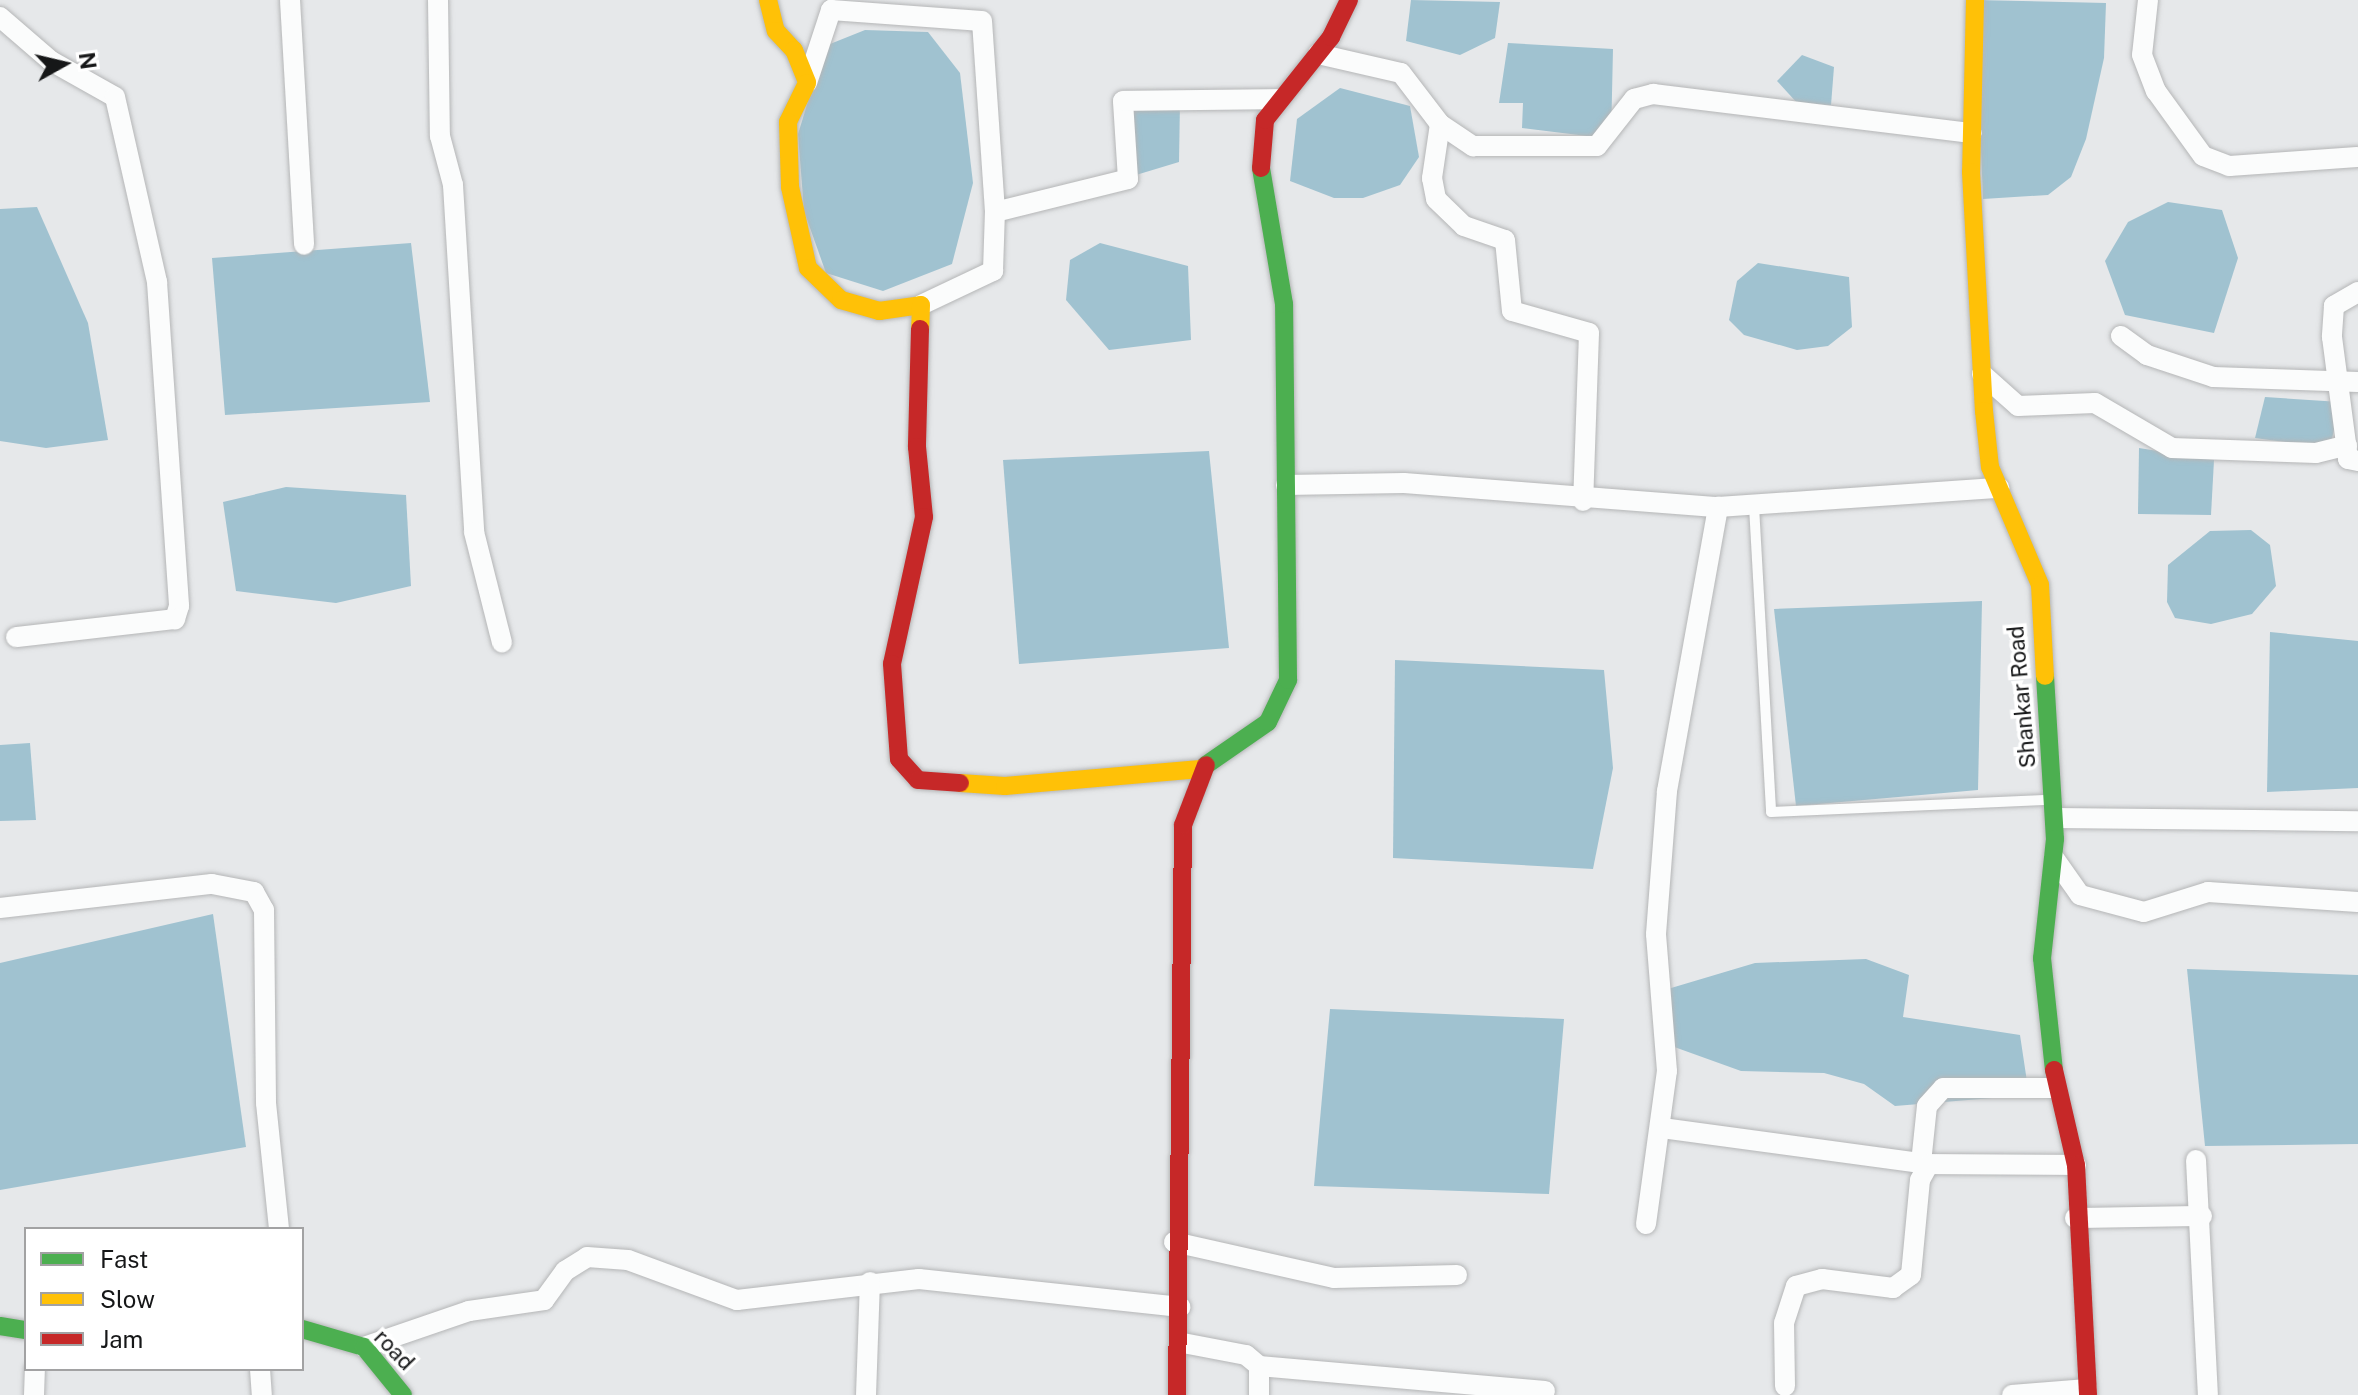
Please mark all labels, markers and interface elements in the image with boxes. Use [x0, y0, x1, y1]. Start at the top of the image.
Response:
north arrow [24, 24, 104, 104]
text: N [74, 50, 102, 71]
street label: Shankar Road [2003, 625, 2041, 769]
legend [24, 1227, 304, 1371]
text: Fast [100, 1245, 148, 1273]
text: Slow [100, 1285, 155, 1313]
street label: road [369, 1324, 419, 1376]
text: Jam [100, 1325, 143, 1353]

